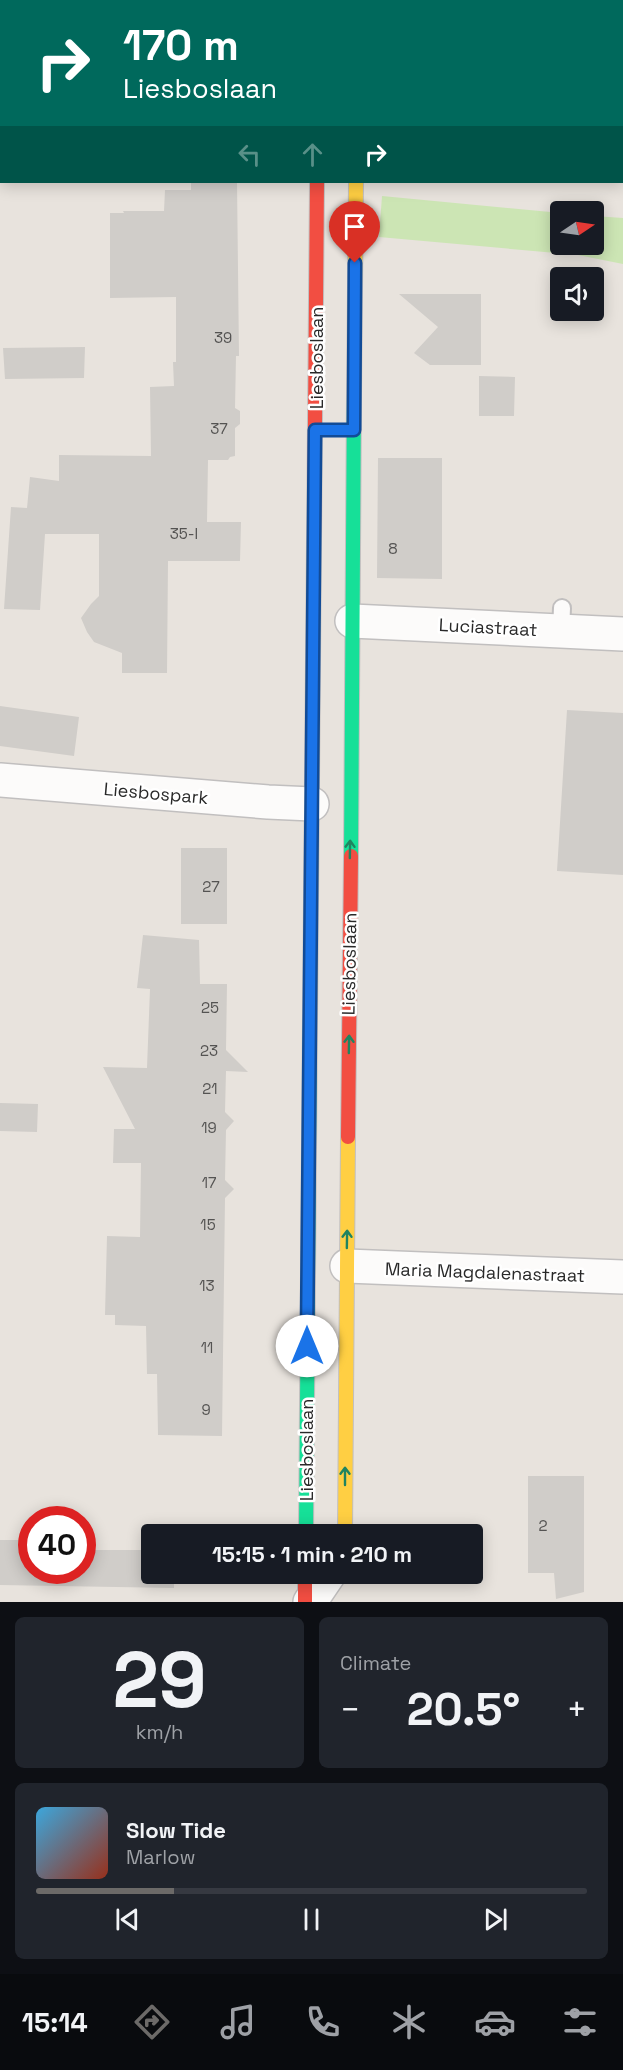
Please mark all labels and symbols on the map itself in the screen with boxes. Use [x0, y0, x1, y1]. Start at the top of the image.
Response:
pin [329, 201, 380, 263]
north arrow [550, 201, 604, 255]
street label: Liesboslaan [305, 307, 328, 409]
house number: 39 [214, 328, 232, 347]
house number: 37 [210, 419, 228, 438]
house number: 35-I [170, 524, 198, 543]
house number: 8 [388, 539, 398, 558]
street label: Luciastraat [438, 613, 538, 641]
street label: Liesbospark [103, 777, 210, 809]
one-way arrow [344, 840, 356, 860]
house number: 27 [202, 877, 220, 896]
street label: Liesboslaan [337, 912, 361, 1016]
house number: 25 [201, 998, 219, 1017]
one-way arrow [343, 1035, 354, 1055]
house number: 23 [200, 1041, 218, 1060]
house number: 21 [202, 1079, 218, 1098]
house number: 19 [201, 1118, 217, 1137]
house number: 17 [202, 1173, 216, 1192]
house number: 15 [200, 1215, 216, 1234]
one-way arrow [341, 1230, 353, 1250]
street label: Maria Magdalenastraat [385, 1257, 585, 1287]
house number: 13 [199, 1276, 215, 1295]
position arrow [275, 1314, 339, 1378]
house number: 11 [201, 1338, 213, 1357]
street label: Liesboslaan [295, 1399, 318, 1501]
house number: 9 [201, 1400, 211, 1419]
one-way arrow [339, 1467, 351, 1487]
speed limit sign: 40 [18, 1506, 96, 1584]
house number: 2 [538, 1516, 548, 1535]

